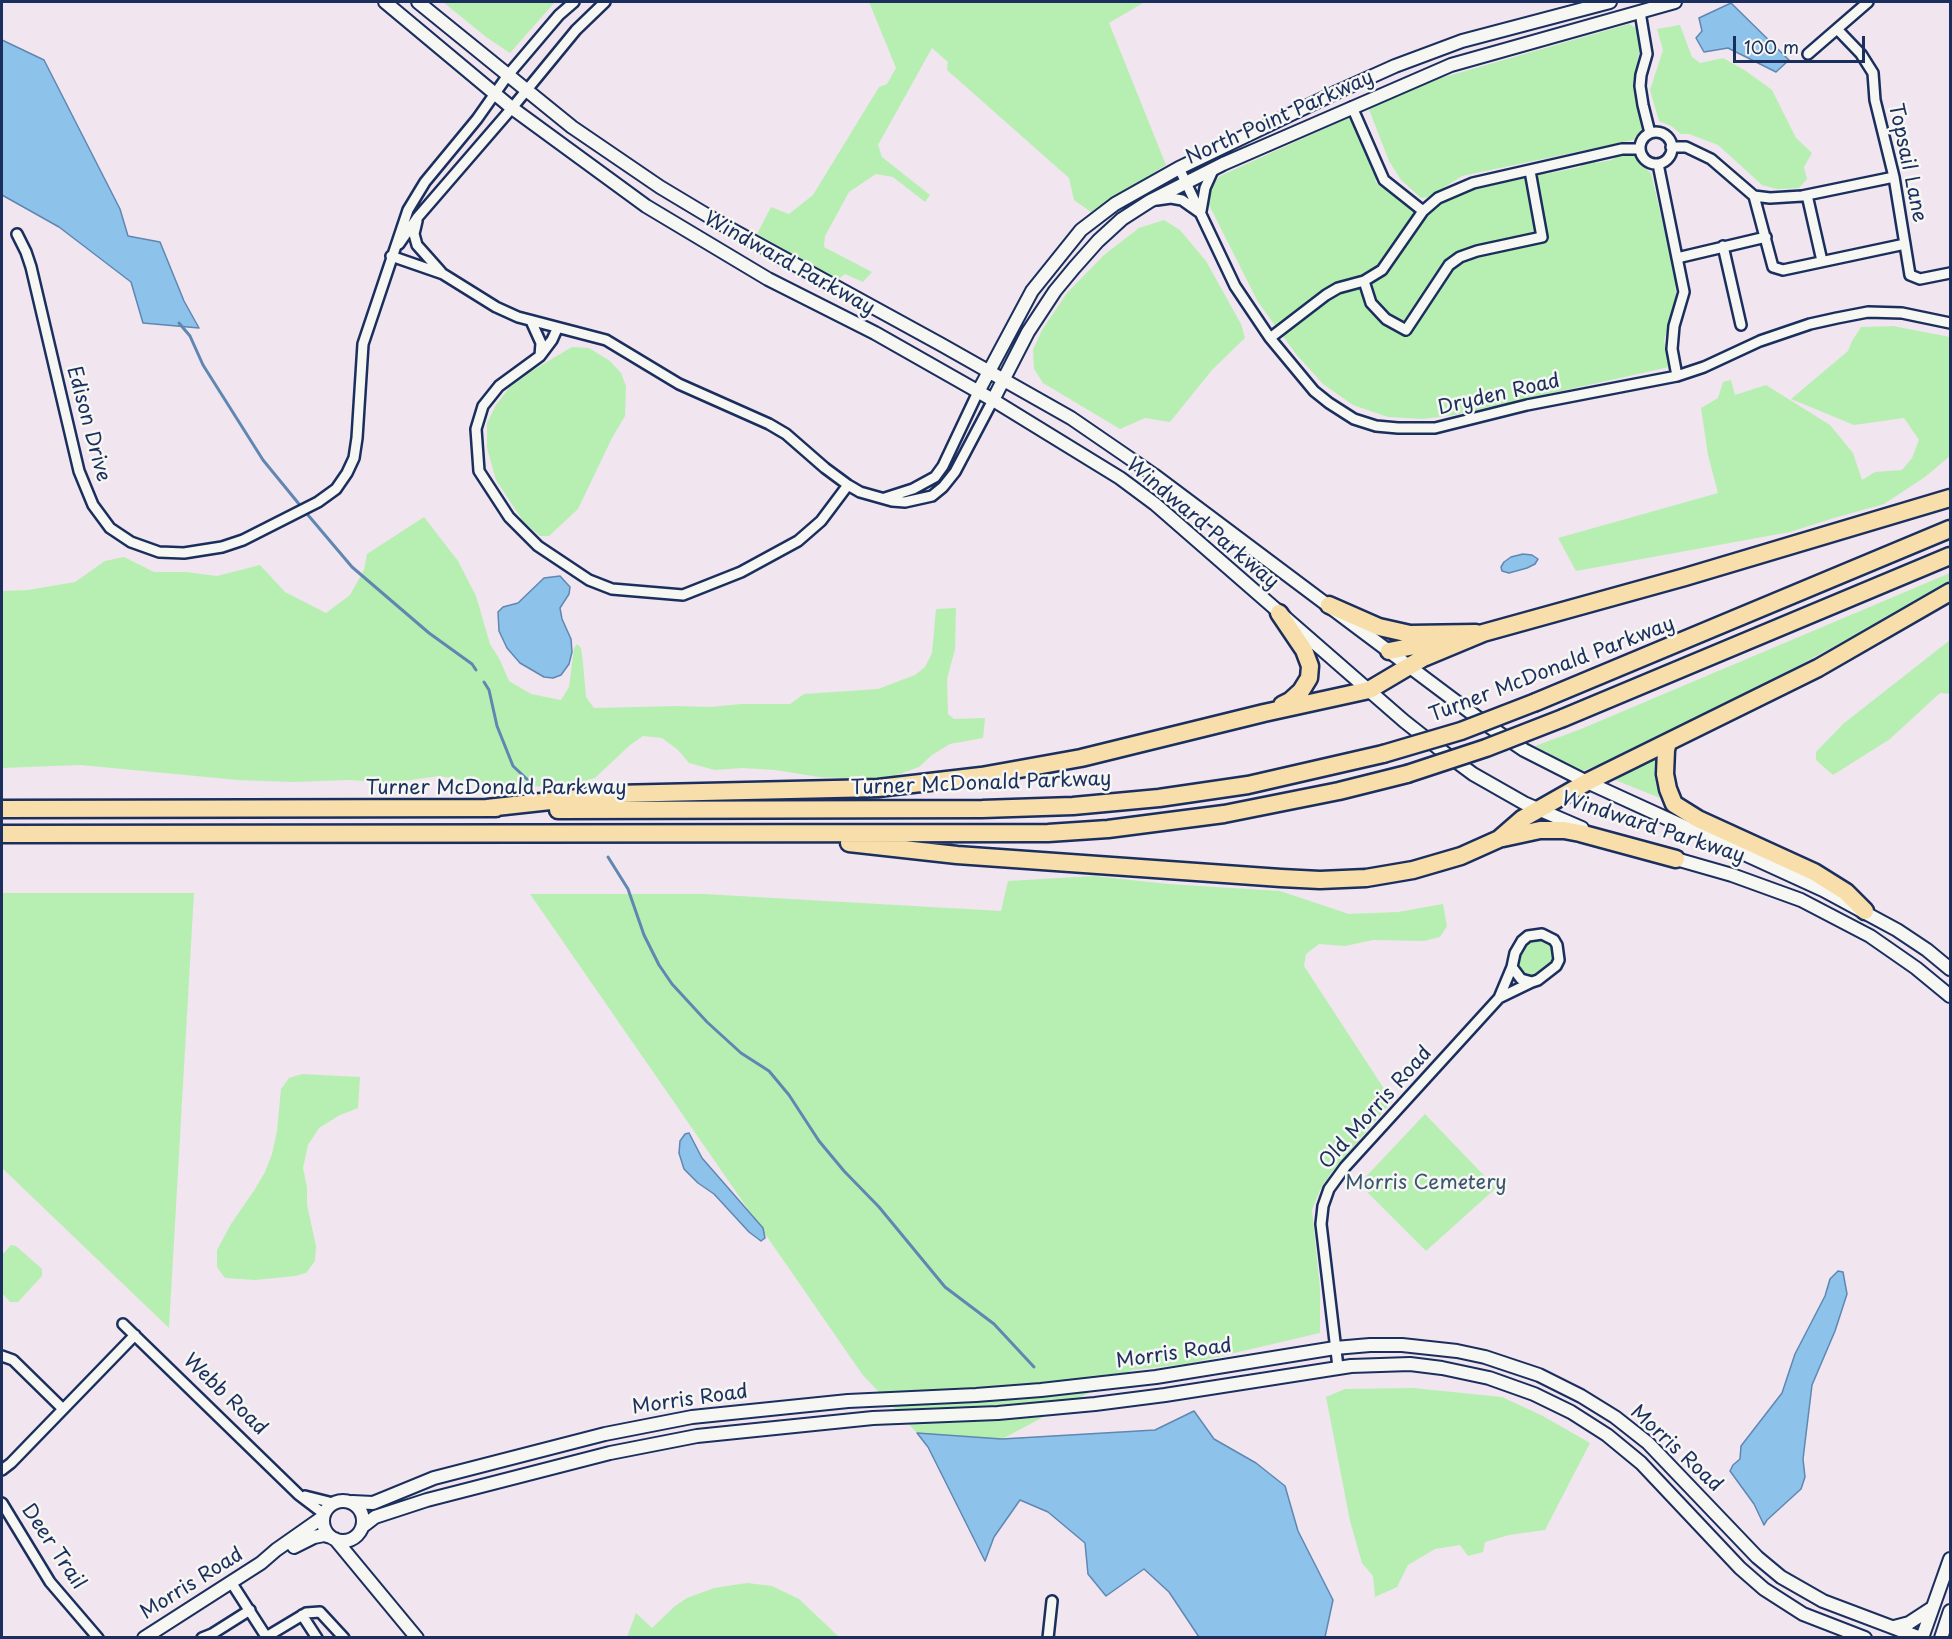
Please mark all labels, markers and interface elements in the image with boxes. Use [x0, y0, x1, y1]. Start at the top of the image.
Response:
scale bar [1736, 24, 1868, 62]
text: 100 m [1744, 33, 1799, 60]
street label: North Point Parkway [1182, 66, 1378, 170]
street label: Topsail Lane [1883, 101, 1931, 225]
street label: Windward Parkway [700, 207, 878, 321]
street label: Edison Drive [61, 364, 115, 484]
street label: Dryden Road [1436, 369, 1562, 421]
street label: Windward Parkway [1121, 453, 1283, 595]
street label: Turner McDonald Parkway [1426, 612, 1678, 728]
street label: Turner McDonald Parkway [850, 767, 1112, 801]
street label: Turner McDonald Parkway [366, 776, 626, 800]
street label: Windward Parkway [1558, 787, 1748, 869]
street label: Old Morris Road [1315, 1042, 1437, 1174]
park label: Morris Cemetery [1345, 1171, 1507, 1195]
street label: Morris Road [1115, 1334, 1233, 1374]
street label: Webb Road [178, 1349, 272, 1441]
street label: Morris Road [631, 1380, 749, 1420]
street label: Morris Road [1625, 1400, 1727, 1498]
street label: Deer Trail [16, 1500, 90, 1594]
street label: Morris Road [136, 1543, 248, 1625]

